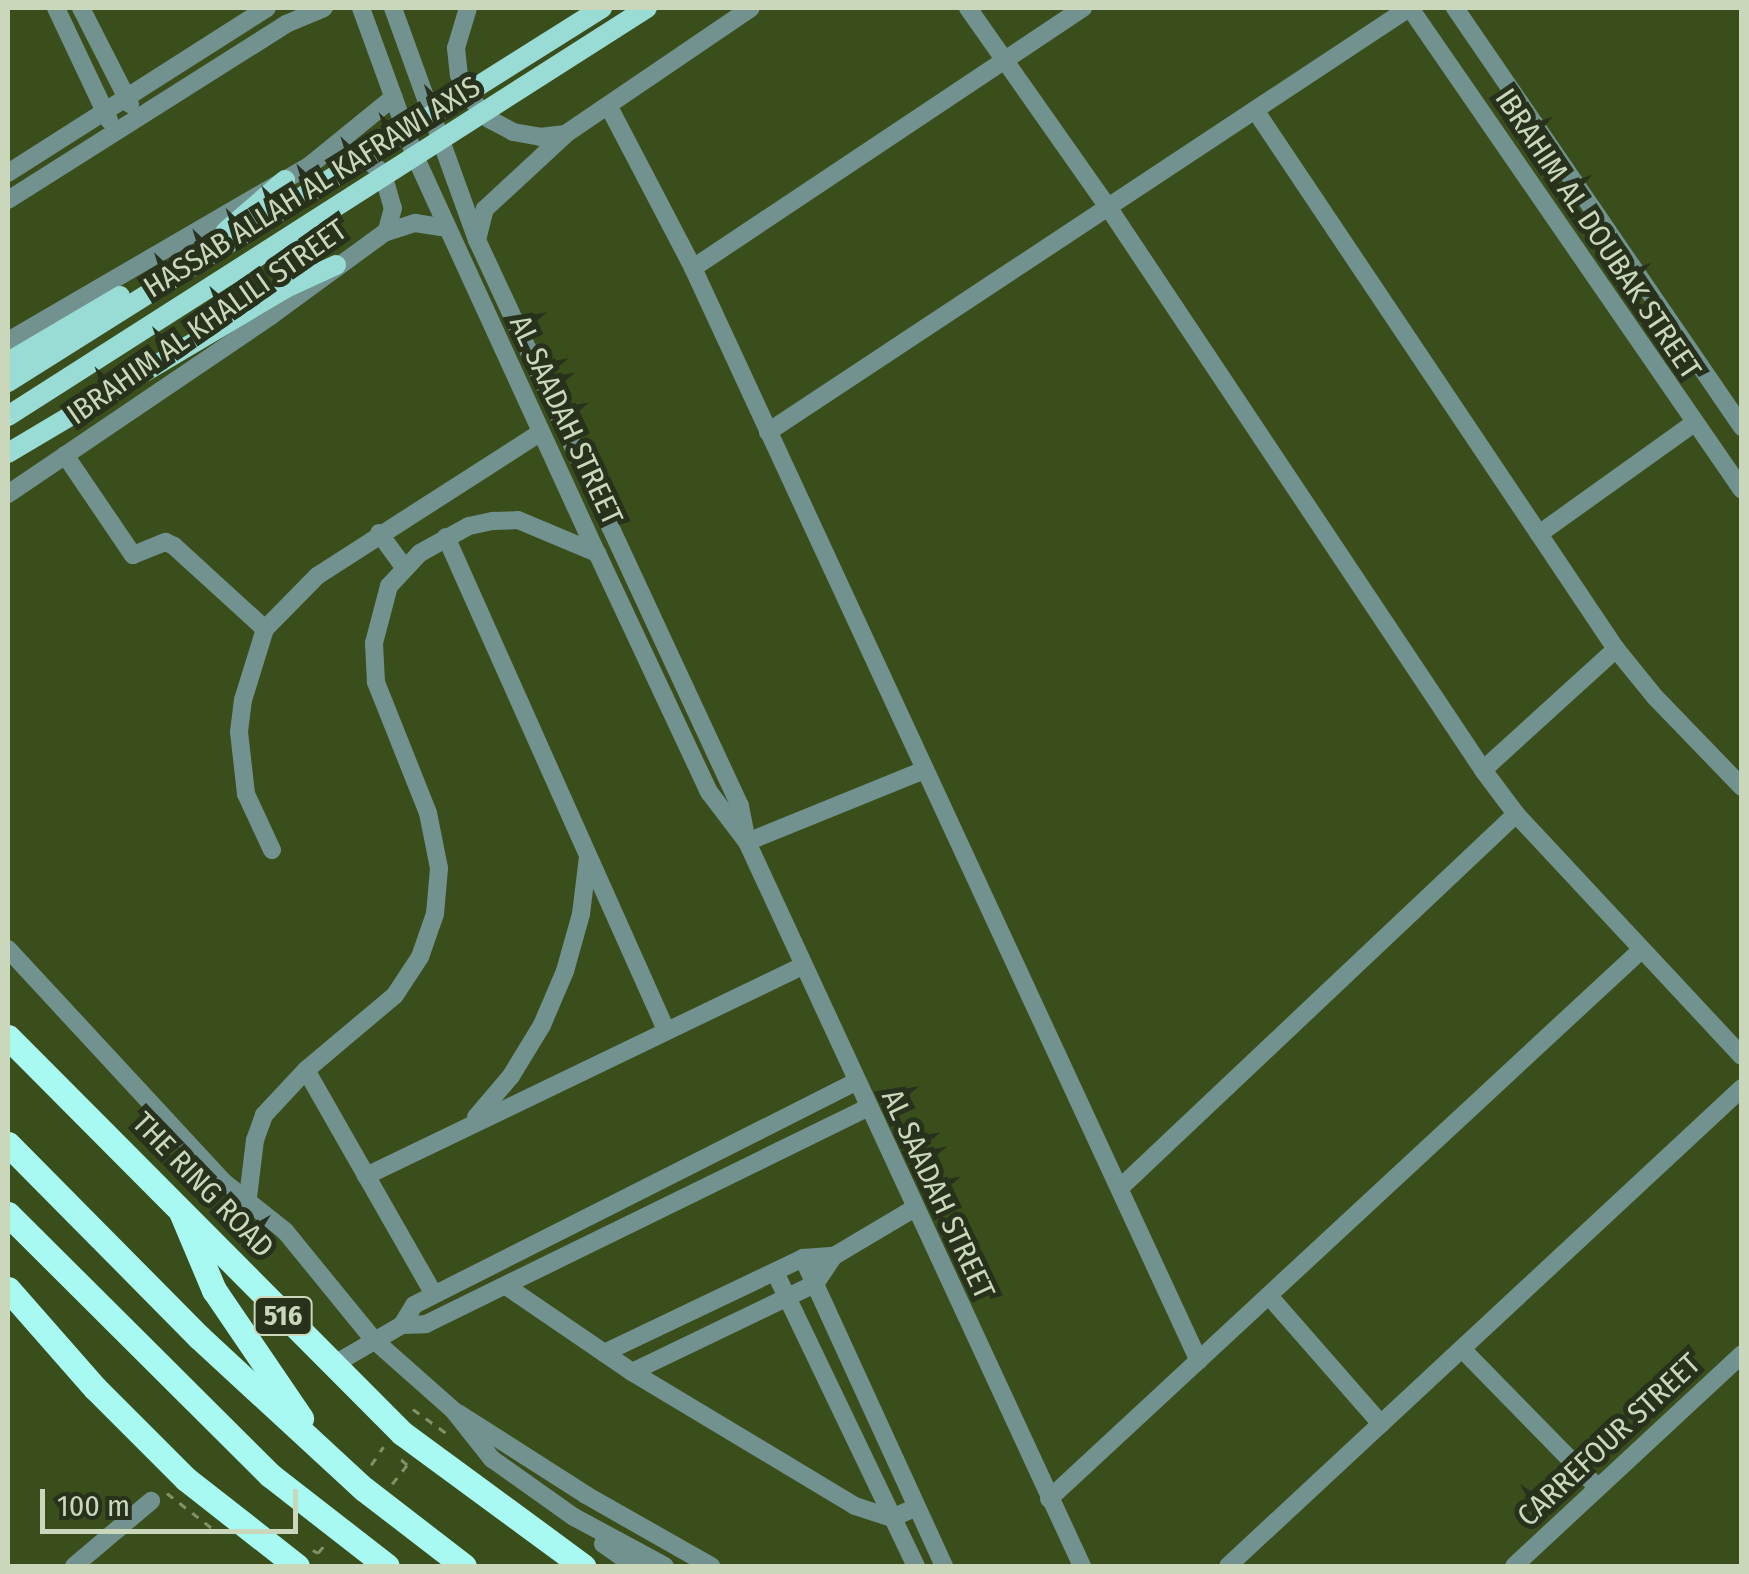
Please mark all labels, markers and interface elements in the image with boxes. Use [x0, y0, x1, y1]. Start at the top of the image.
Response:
street label: HASSAB ALLAH AL KAFRAWI AXIS [137, 69, 487, 305]
street label: IBRAHIM AL DOUBAK STREET [1487, 82, 1709, 386]
street label: IBRAHIM AL KHALILI STREET [60, 212, 354, 432]
street label: AL SAADAH STREET [502, 310, 630, 530]
street label: AL SAADAH STREET [874, 1084, 1002, 1304]
street label: THE RING ROAD [125, 1105, 281, 1265]
road number: 516 [253, 1293, 313, 1339]
street label: CARREFOUR STREET [1510, 1346, 1708, 1534]
scale bar [45, 1469, 302, 1531]
text: 100 m [57, 1488, 130, 1524]

